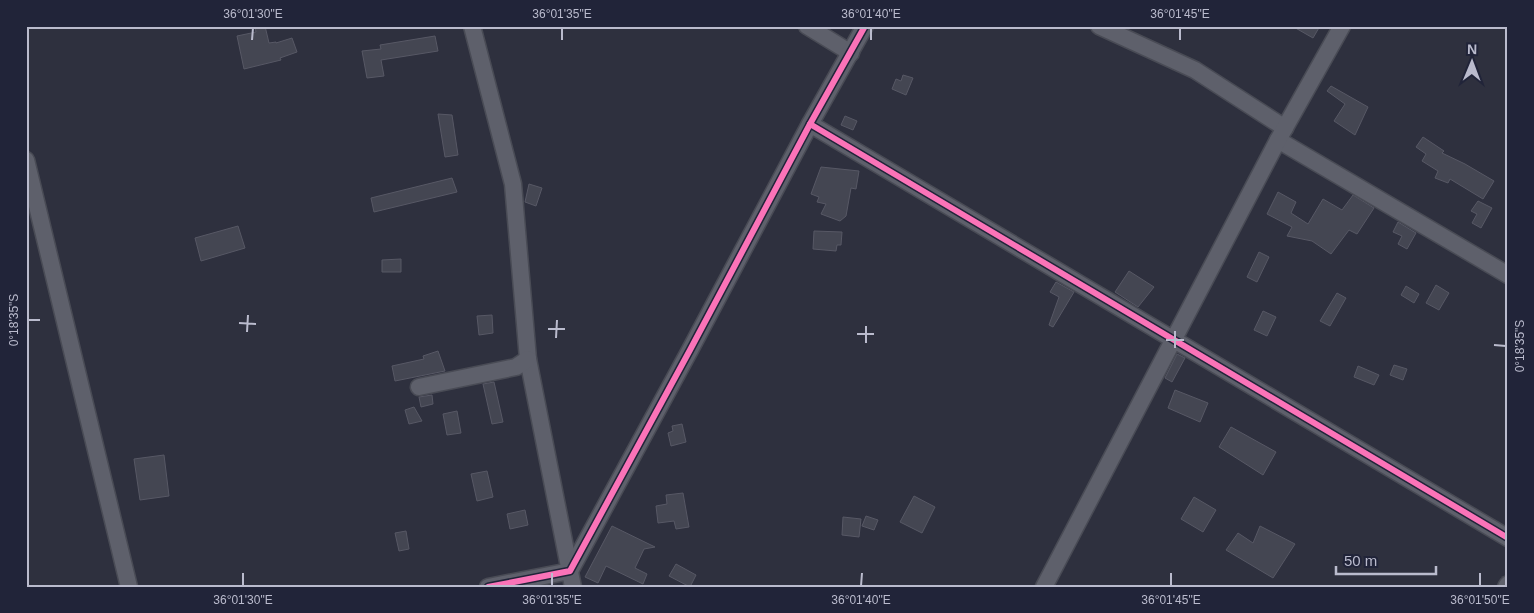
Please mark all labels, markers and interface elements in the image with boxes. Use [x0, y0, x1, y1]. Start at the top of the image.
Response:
text: 36°01'30"E [223, 7, 283, 21]
text: 36°01'35"E [532, 7, 592, 21]
text: 36°01'40"E [841, 7, 901, 21]
text: 36°01'45"E [1150, 7, 1210, 21]
north arrow [1446, 38, 1496, 88]
text: N [1467, 41, 1477, 57]
text: 0°18'35"S [7, 294, 21, 346]
text: 0°18'35"S [1513, 320, 1527, 372]
scale bar [1336, 543, 1436, 575]
text: 50 m [1344, 552, 1377, 569]
text: 36°01'30"E [213, 593, 273, 607]
text: 36°01'35"E [522, 593, 582, 607]
text: 36°01'40"E [831, 593, 891, 607]
text: 36°01'45"E [1141, 593, 1201, 607]
text: 36°01'50"E [1450, 593, 1510, 607]

